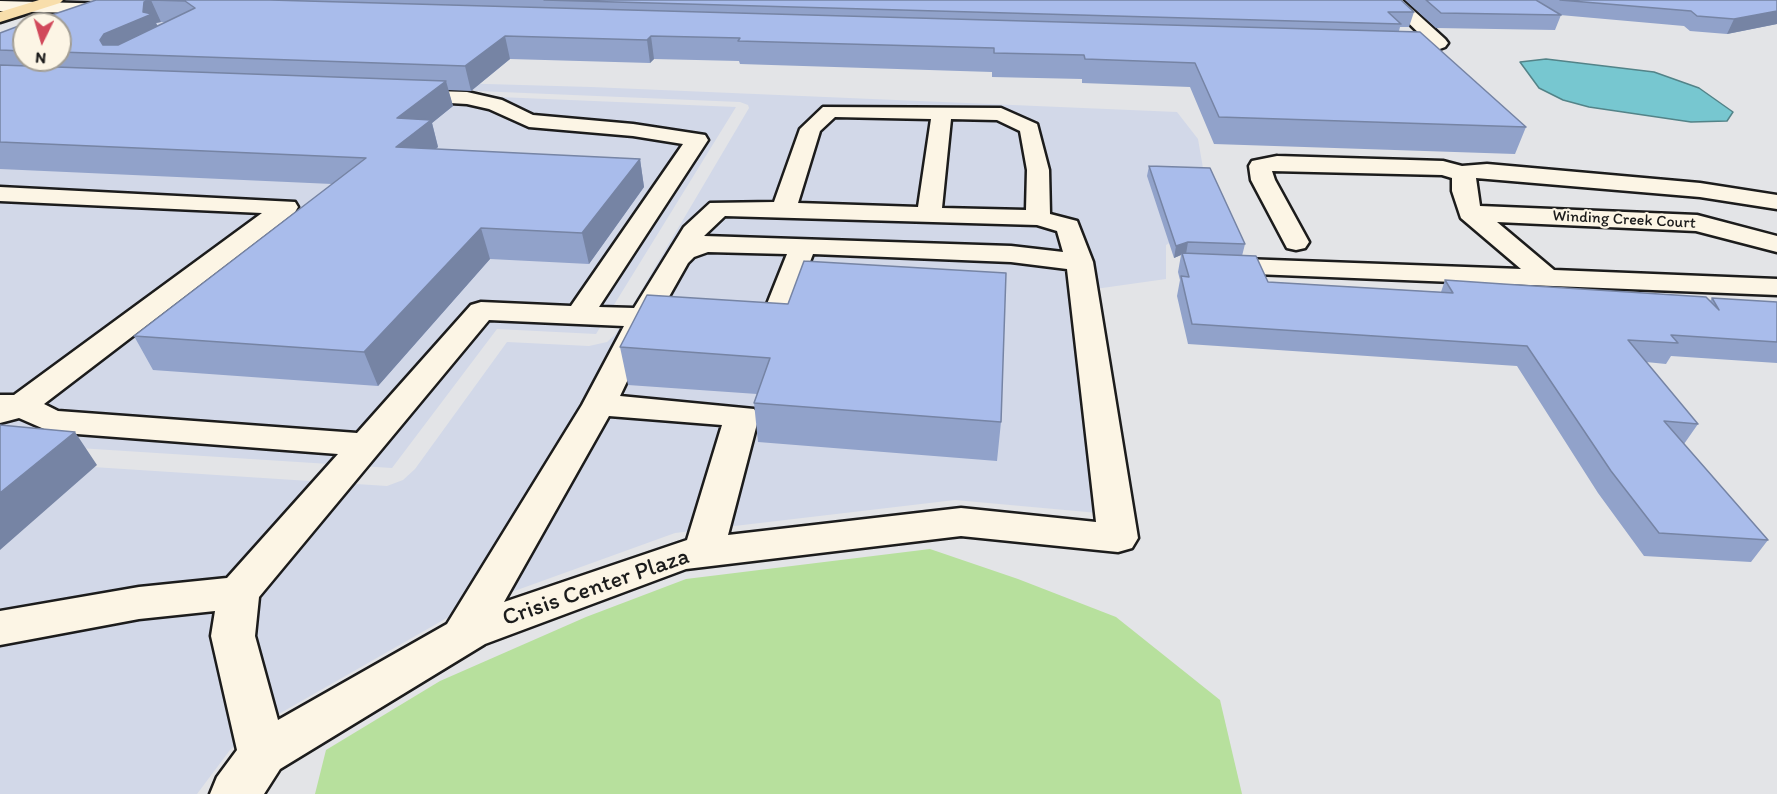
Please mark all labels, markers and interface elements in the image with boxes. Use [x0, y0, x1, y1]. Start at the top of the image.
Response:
north arrow [12, 12, 72, 72]
text: N [34, 49, 47, 68]
street label: Winding Creek Court [1552, 207, 1696, 233]
street label: Crisis Center Plaza [499, 543, 693, 633]

